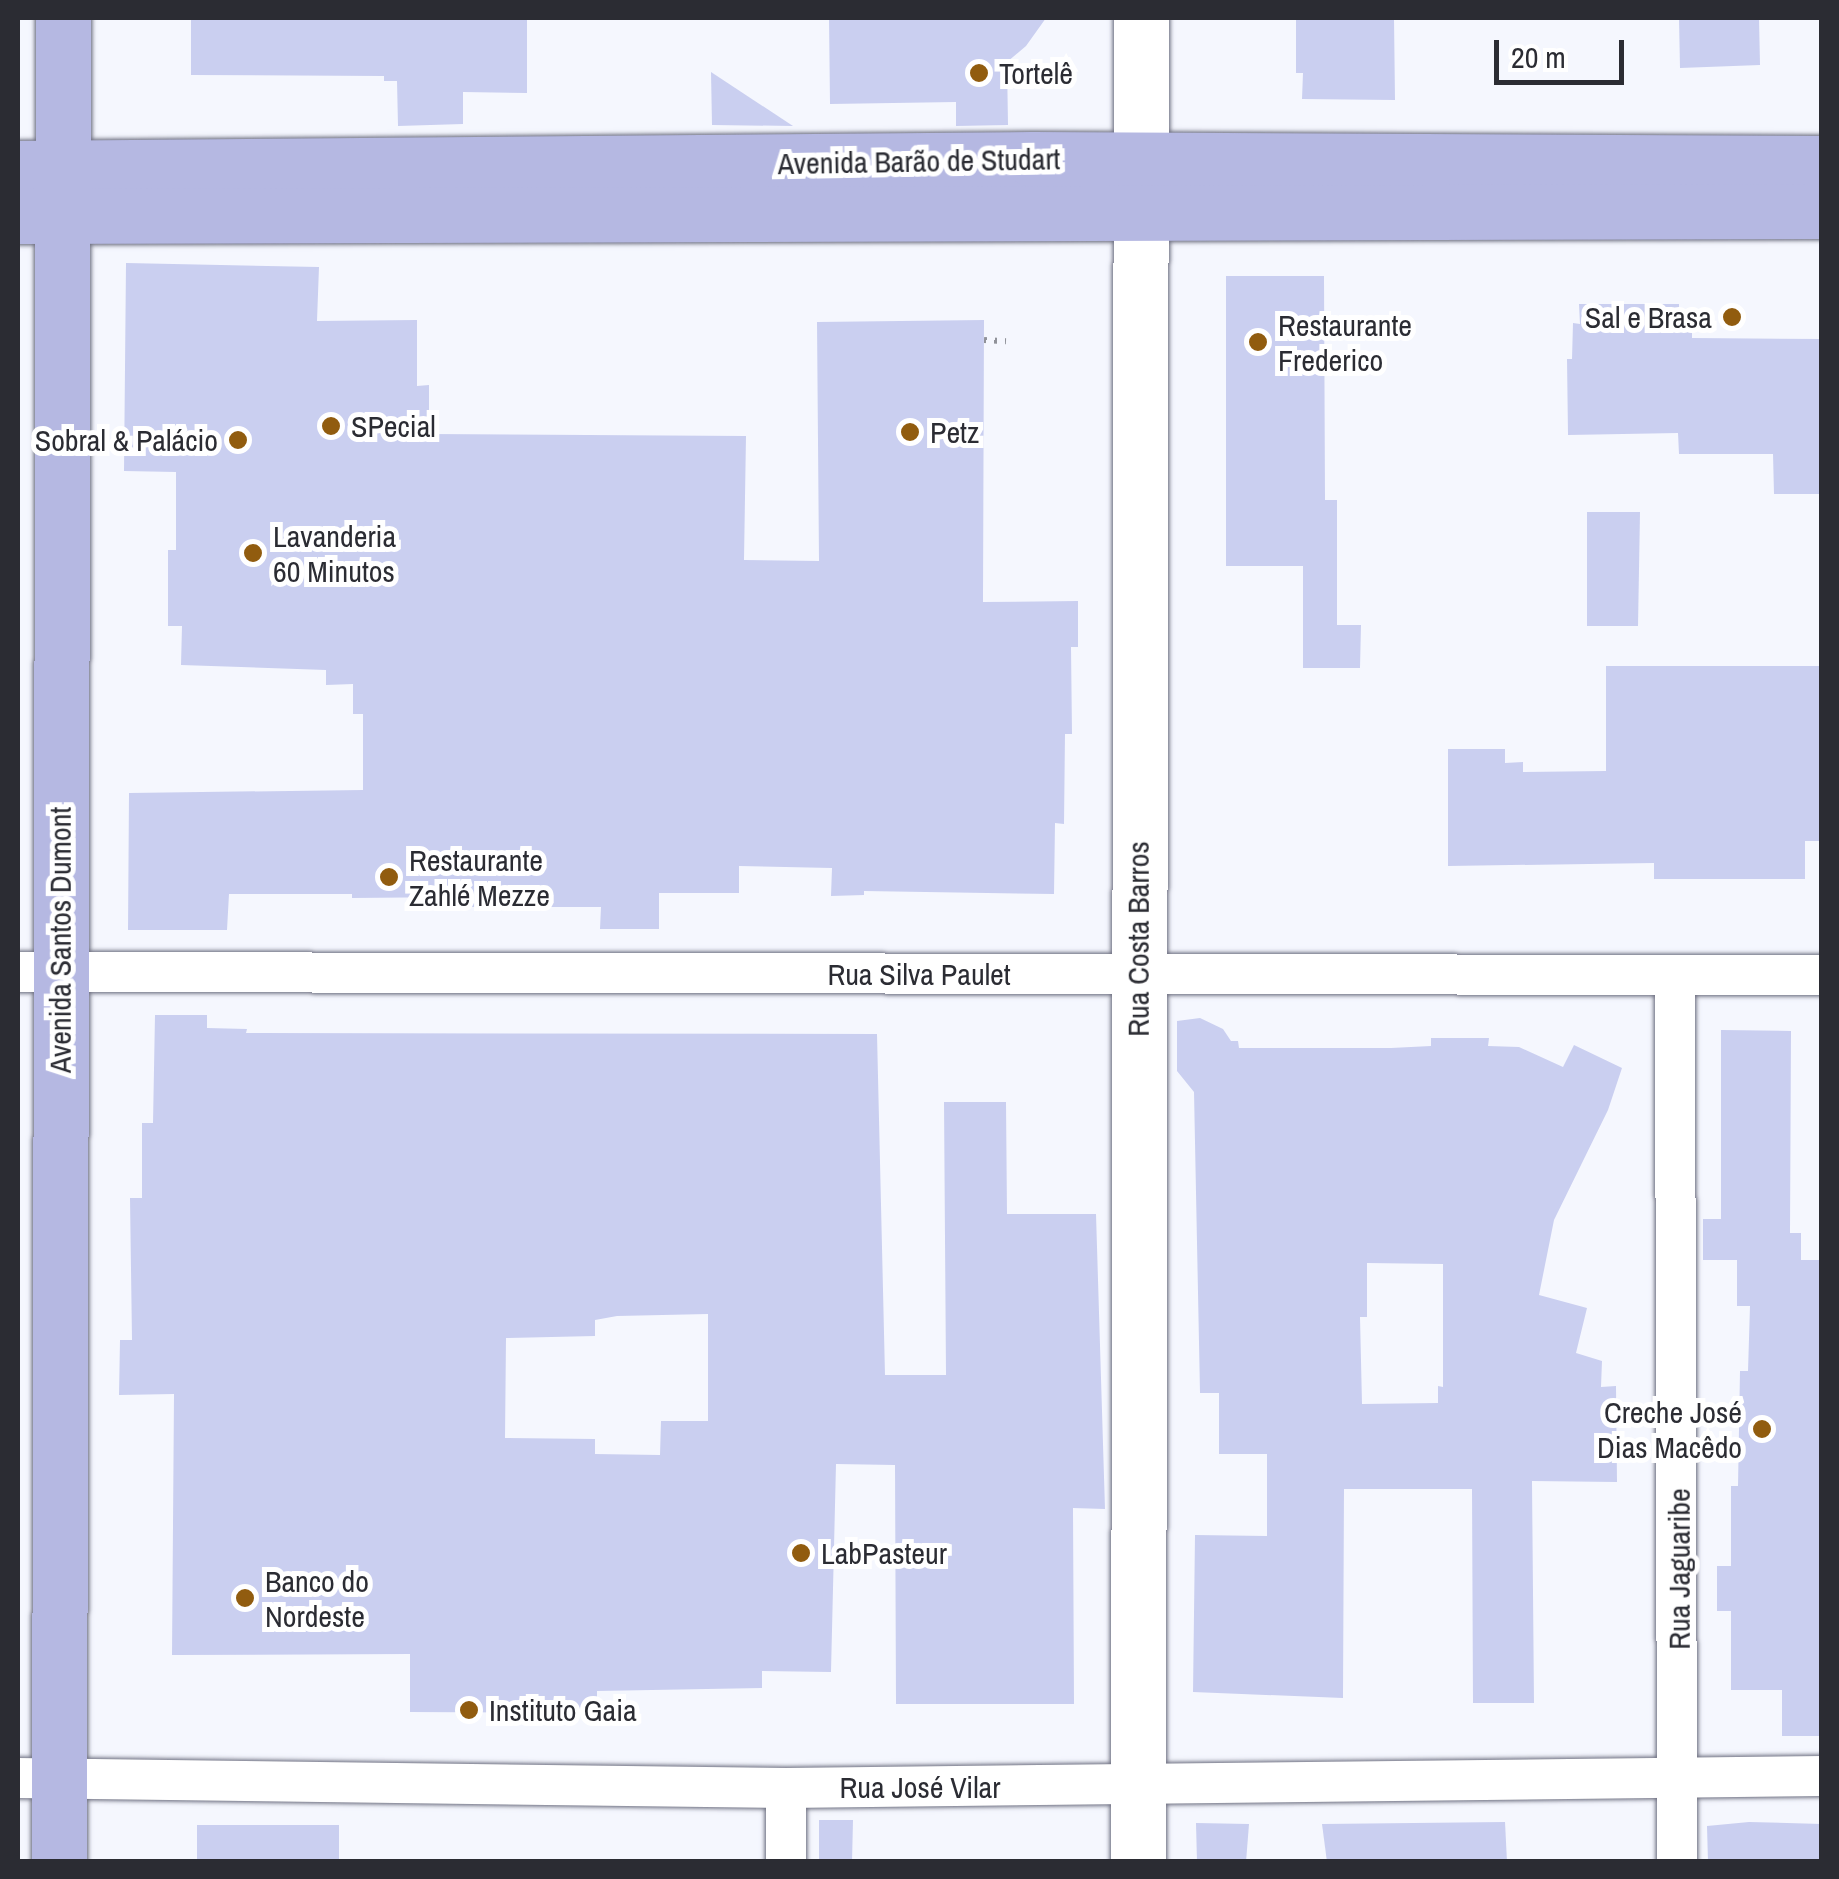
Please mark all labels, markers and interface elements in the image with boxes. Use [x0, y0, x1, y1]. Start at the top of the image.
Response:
scale bar [1499, 20, 1629, 82]
text: 20 m [1511, 37, 1566, 77]
place label: Tortelê [999, 55, 1073, 91]
marker: Tortelê [968, 62, 990, 84]
street label: Avenida Barão de Studart [777, 141, 1061, 181]
place label: Sal e Brasa [1585, 299, 1712, 335]
marker: Sal e Brasa [1721, 306, 1743, 328]
place label: Restaurante Frederico [1278, 307, 1412, 378]
marker: Restaurante Frederico [1247, 331, 1269, 353]
place label: SPecial [351, 408, 436, 444]
place label: Petz [930, 414, 979, 450]
marker: SPecial [320, 415, 342, 437]
marker: Petz [899, 421, 921, 443]
place label: Sobral & Palácio [35, 422, 218, 458]
marker: Sobral & Palácio [227, 429, 249, 451]
place label: Lavanderia 60 Minutos [273, 518, 396, 588]
marker: Lavanderia 60 Minutos [242, 542, 264, 564]
street label: Avenida Santos Dumont [42, 807, 78, 1073]
street label: Rua Costa Barros [1120, 841, 1156, 1037]
place label: Restaurante Zahlé Mezze [409, 842, 550, 912]
marker: Restaurante Zahlé Mezze [378, 866, 400, 888]
street label: Rua Silva Paulet [827, 956, 1011, 992]
place label: Creche José Dias Macêdo [1597, 1394, 1742, 1464]
marker: Creche José Dias Macêdo [1751, 1418, 1773, 1440]
street label: Rua Jaguaribe [1661, 1488, 1697, 1650]
place label: LabPasteur [821, 1535, 947, 1571]
marker: LabPasteur [790, 1542, 812, 1564]
place label: Banco do Nordeste [265, 1563, 369, 1634]
marker: Banco do Nordeste [234, 1587, 256, 1609]
place label: Instituto Gaia [489, 1692, 637, 1728]
marker: Instituto Gaia [458, 1699, 480, 1721]
street label: Rua José Vilar [840, 1769, 1000, 1805]

